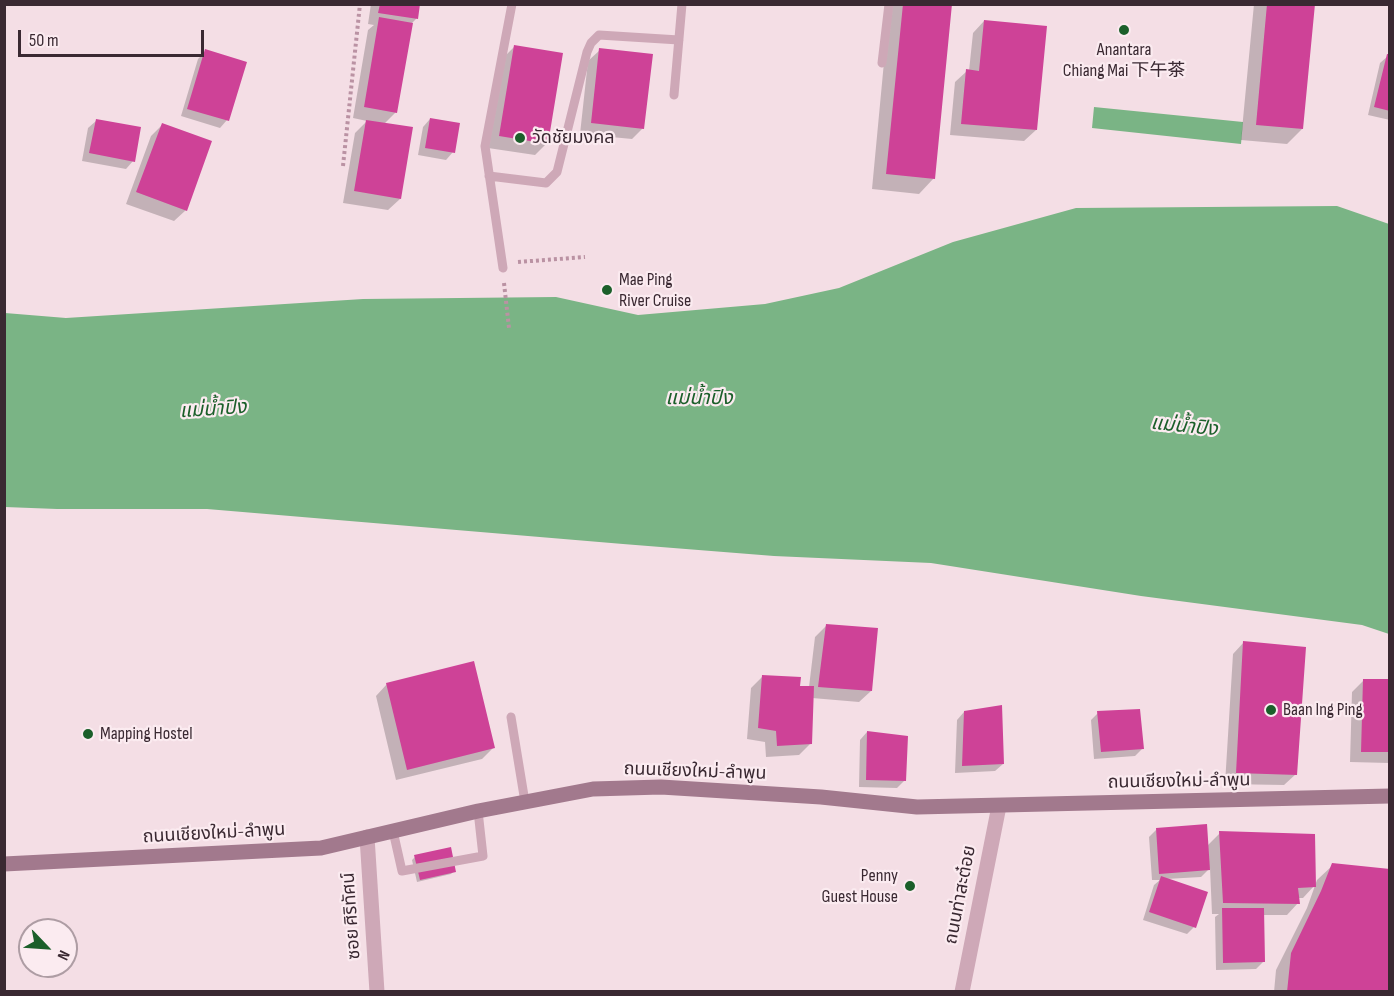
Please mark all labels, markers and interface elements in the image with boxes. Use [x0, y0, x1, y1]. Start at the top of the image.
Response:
scale bar [21, 18, 207, 56]
marker: Anantara Chiang Mai 下午茶 [1117, 23, 1131, 37]
text: 50 m [29, 30, 59, 51]
place label: Anantara Chiang Mai 下午茶 [1063, 39, 1185, 82]
place label: วัดชัยมงคล [532, 127, 615, 149]
marker: วัดชัยมงคล [513, 131, 527, 145]
place label: Mae Ping River Cruise [619, 269, 691, 312]
marker: Mae Ping River Cruise [600, 283, 614, 297]
water label: แม่น้ำปิง [666, 387, 732, 411]
water label: แม่น้ำปิง [179, 396, 247, 424]
water label: แม่น้ำปิง [1149, 412, 1219, 442]
place label: Baan Ing Ping [1283, 699, 1363, 721]
marker: Baan Ing Ping [1264, 703, 1278, 717]
place label: Mapping Hostel [100, 723, 193, 745]
marker: Mapping Hostel [81, 727, 95, 741]
street label: ถนนเชียงใหม่-ลำพูน [623, 759, 767, 785]
street label: ถนนเชียงใหม่-ลำพูน [1107, 770, 1251, 794]
street label: ถนนเชียงใหม่-ลำพูน [142, 819, 286, 849]
street label: ถนนท่าสะต๋อย [941, 844, 981, 946]
place label: Penny Guest House [822, 865, 898, 908]
street label: ซอย ศิริทัศน์ [338, 872, 366, 960]
marker: Penny Guest House [903, 879, 917, 893]
north arrow [18, 918, 78, 978]
text: N [53, 947, 73, 963]

